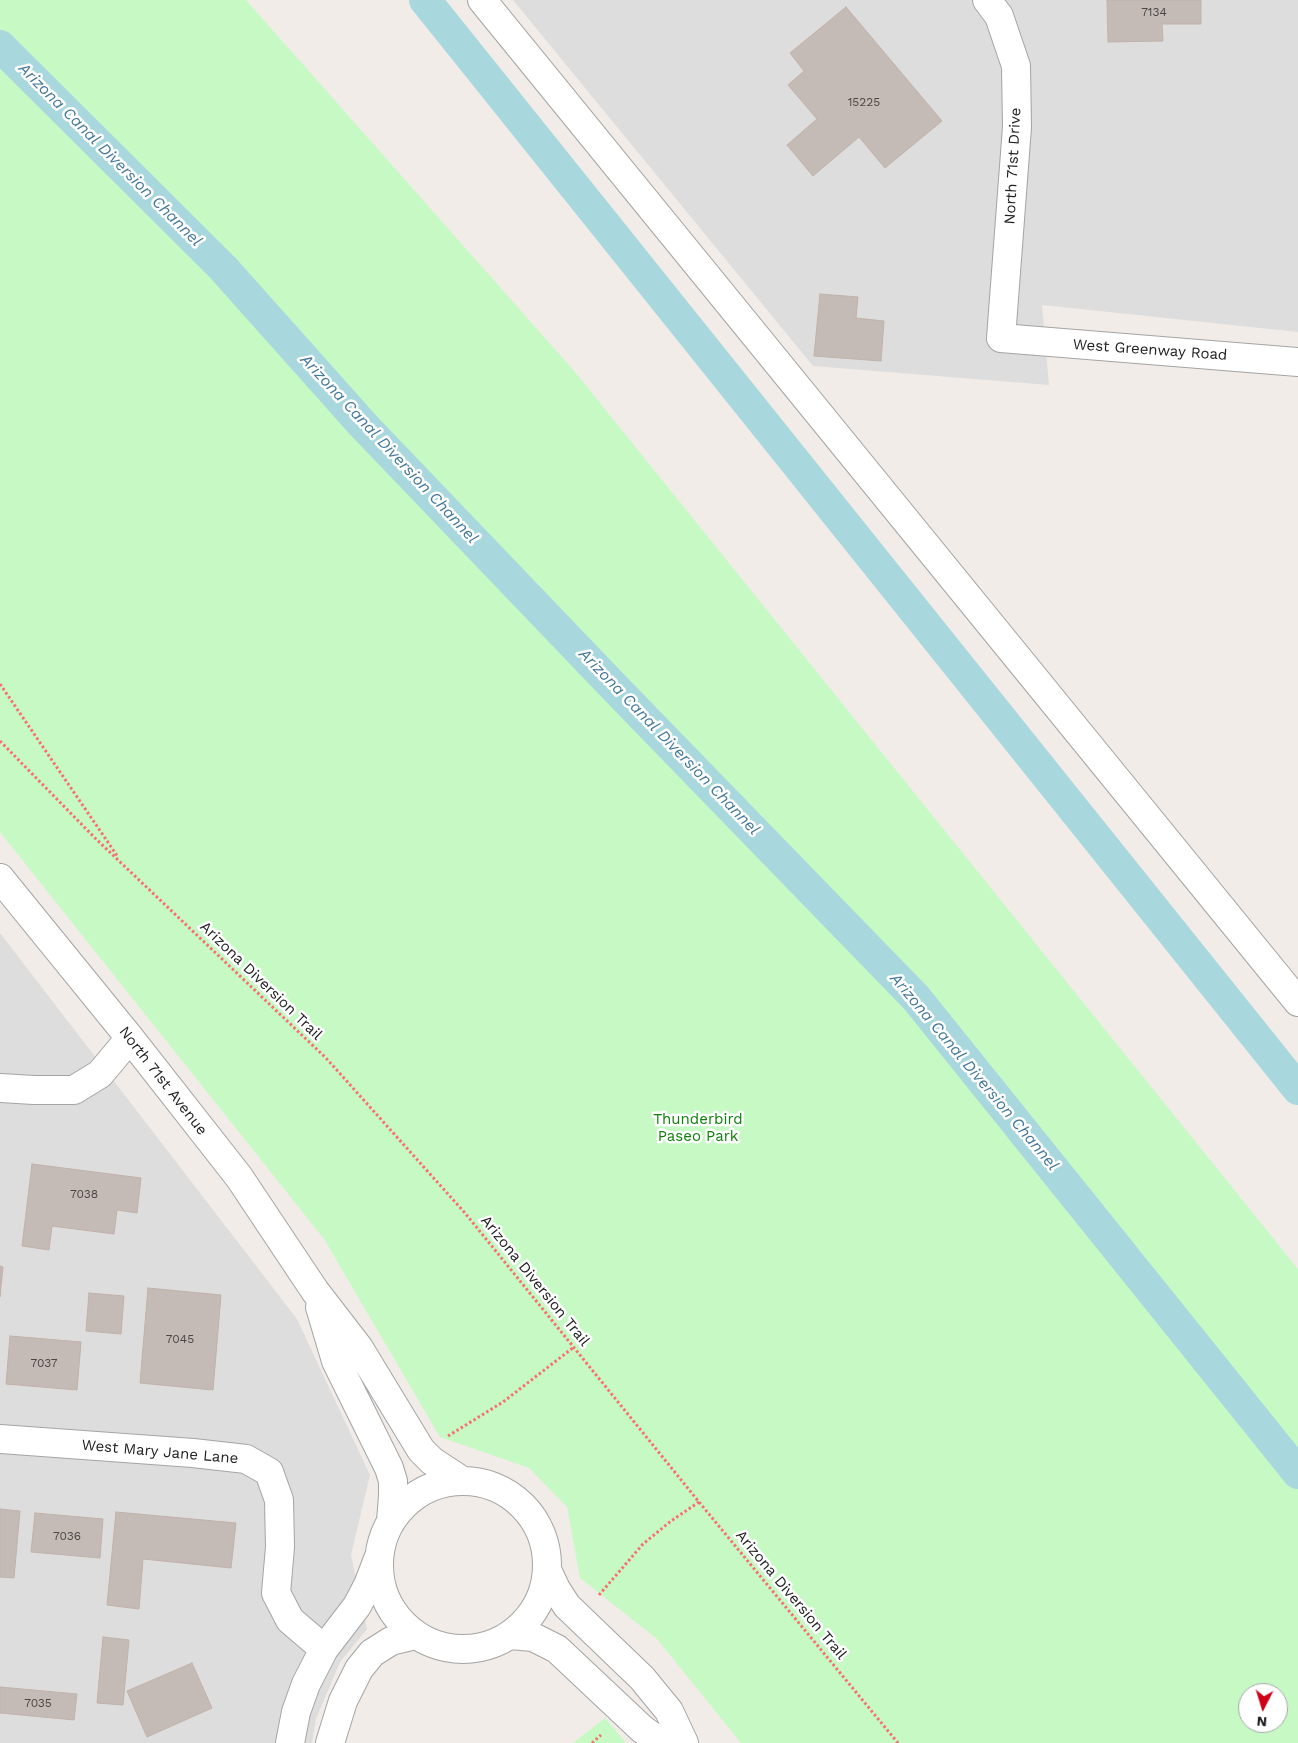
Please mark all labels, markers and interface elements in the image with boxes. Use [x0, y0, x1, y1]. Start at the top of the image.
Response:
house number: 7134 [1141, 5, 1167, 19]
water label: Arizona Canal Diversion Channel [14, 59, 206, 251]
house number: 15225 [848, 95, 880, 109]
street label: North 71st Drive [1001, 107, 1025, 225]
street label: West Greenway Road [1072, 336, 1228, 364]
water label: Arizona Canal Diversion Channel [296, 350, 482, 548]
water label: Arizona Canal Diversion Channel [575, 645, 763, 839]
street label: Arizona Diversion Trail [196, 918, 326, 1044]
water label: Arizona Canal Diversion Channel [886, 969, 1062, 1175]
street label: North 71st Avenue [115, 1023, 211, 1139]
park label: Thunderbird Paseo Park [653, 1111, 743, 1146]
house number: 7038 [70, 1187, 98, 1201]
street label: Arizona Diversion Trail [477, 1212, 593, 1350]
house number: 7045 [166, 1332, 194, 1346]
house number: 7037 [31, 1356, 57, 1370]
street label: West Mary Jane Lane [81, 1436, 239, 1468]
street label: Arizona Diversion Trail [732, 1527, 850, 1663]
house number: 7036 [53, 1529, 81, 1543]
north arrow [1238, 1683, 1288, 1733]
house number: 7035 [24, 1696, 52, 1710]
text: N [1256, 1714, 1268, 1730]

